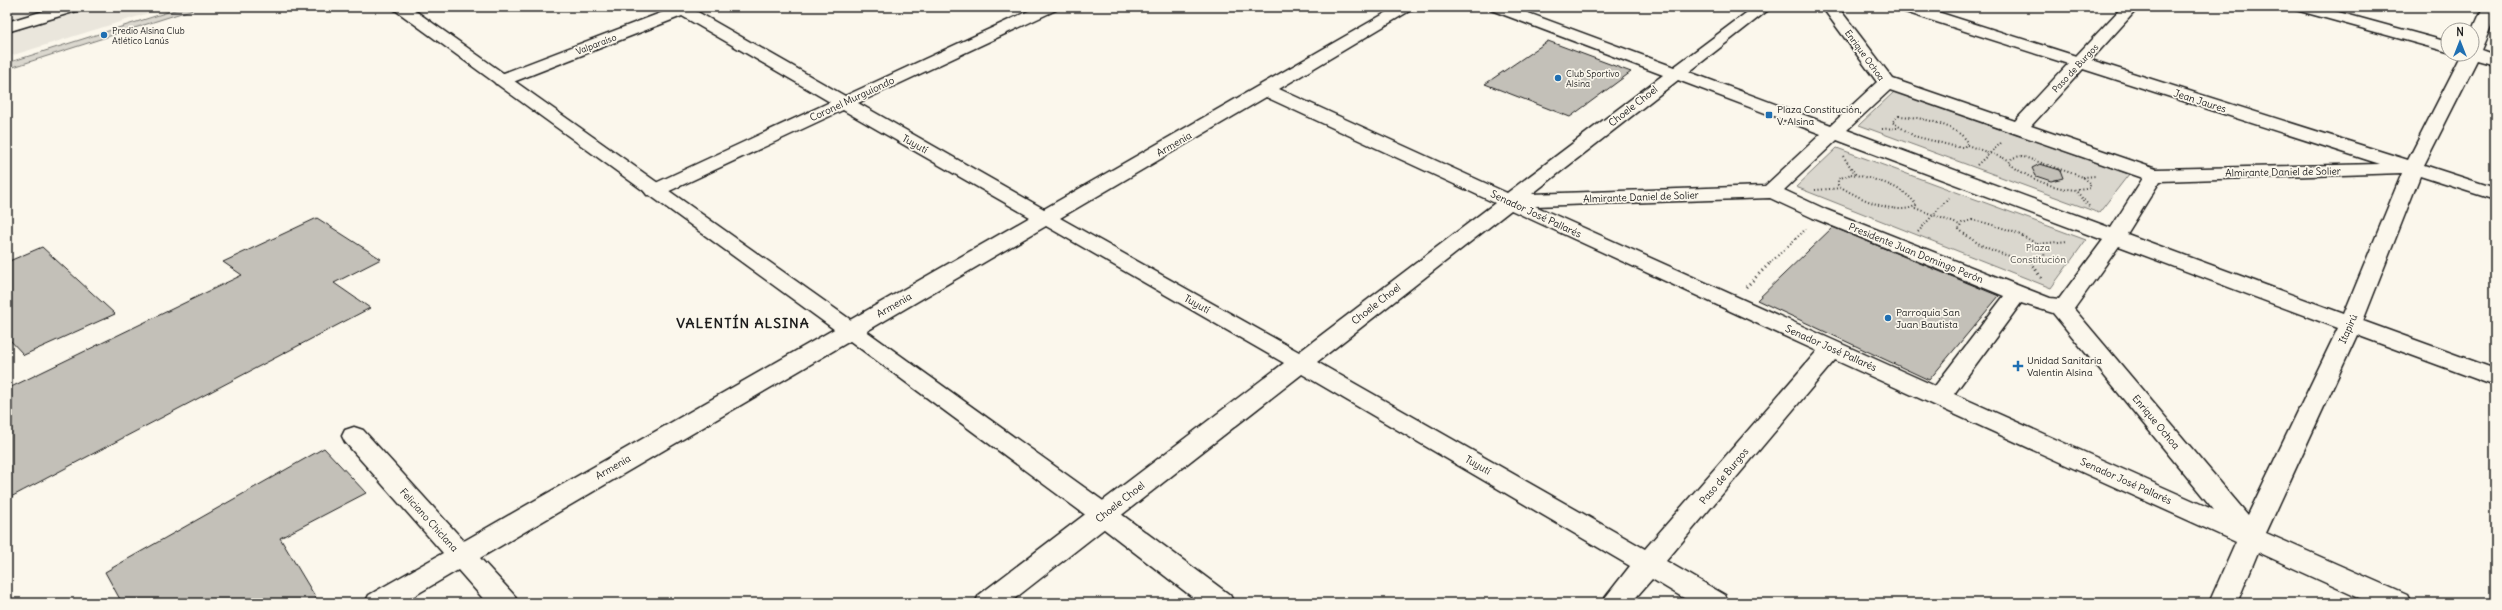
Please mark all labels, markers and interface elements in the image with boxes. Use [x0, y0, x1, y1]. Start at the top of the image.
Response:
north arrow [2440, 22, 2480, 62]
place label: Predio Alsina Club Atlético Lanús [112, 25, 185, 46]
text: N [2456, 25, 2464, 39]
street label: Enrique Ochoa [1843, 27, 1887, 83]
marker: Predio Alsina Club Atlético Lanús [99, 30, 109, 40]
street label: Valparaíso [574, 31, 618, 57]
street label: Paso de Burgos [2050, 41, 2100, 95]
place label: Club Sportivo Alsina [1566, 68, 1620, 89]
marker: Club Sportivo Alsina [1553, 73, 1563, 83]
street label: Coronel Murguiondo [808, 74, 897, 124]
street label: Choele Choel [1606, 83, 1660, 129]
street label: Jean Jaures [2172, 86, 2228, 116]
place label: Plaza Constitución, V. Alsina [1777, 103, 1862, 128]
marker: Plaza Constitución, V. Alsina [1764, 110, 1774, 120]
street label: Armenia [1154, 129, 1194, 159]
street label: Tuyutí [900, 132, 930, 156]
street label: Almirante Daniel de Solier [2225, 164, 2341, 180]
street label: Senador José Pallarés [1488, 187, 1584, 241]
street label: Almirante Daniel de Solier [1583, 188, 1699, 206]
street label: Presidente Juan Domingo Perón [1847, 220, 1985, 286]
park label: Plaza Constitución [2010, 241, 2066, 266]
street label: Choele Choel [1349, 281, 1403, 327]
street label: Armenia [874, 290, 914, 320]
street label: Tuyutí [1182, 292, 1212, 316]
place label: Parroquia San Juan Bautista [1896, 306, 1960, 331]
street label: Itapirú [2336, 312, 2360, 346]
marker: Parroquia San Juan Bautista [1883, 313, 1893, 323]
district label: VALENTÍN ALSINA [676, 314, 810, 332]
street label: Senador José Pallarés [1783, 322, 1879, 374]
place label: Unidad Sanitaria Valentin Alsina [2027, 354, 2102, 379]
marker: Unidad Sanitaria Valentin Alsina [2012, 360, 2024, 372]
street label: Enrique Ochoa [2130, 392, 2183, 452]
street label: Paso de Burgos [1697, 445, 1752, 507]
street label: Armenia [593, 452, 633, 482]
street label: Tuyutí [1463, 453, 1493, 477]
street label: Senador José Pallarés [2078, 455, 2174, 507]
street label: Choele Choel [1093, 479, 1147, 525]
street label: Feliciano Chiclana [397, 486, 461, 555]

